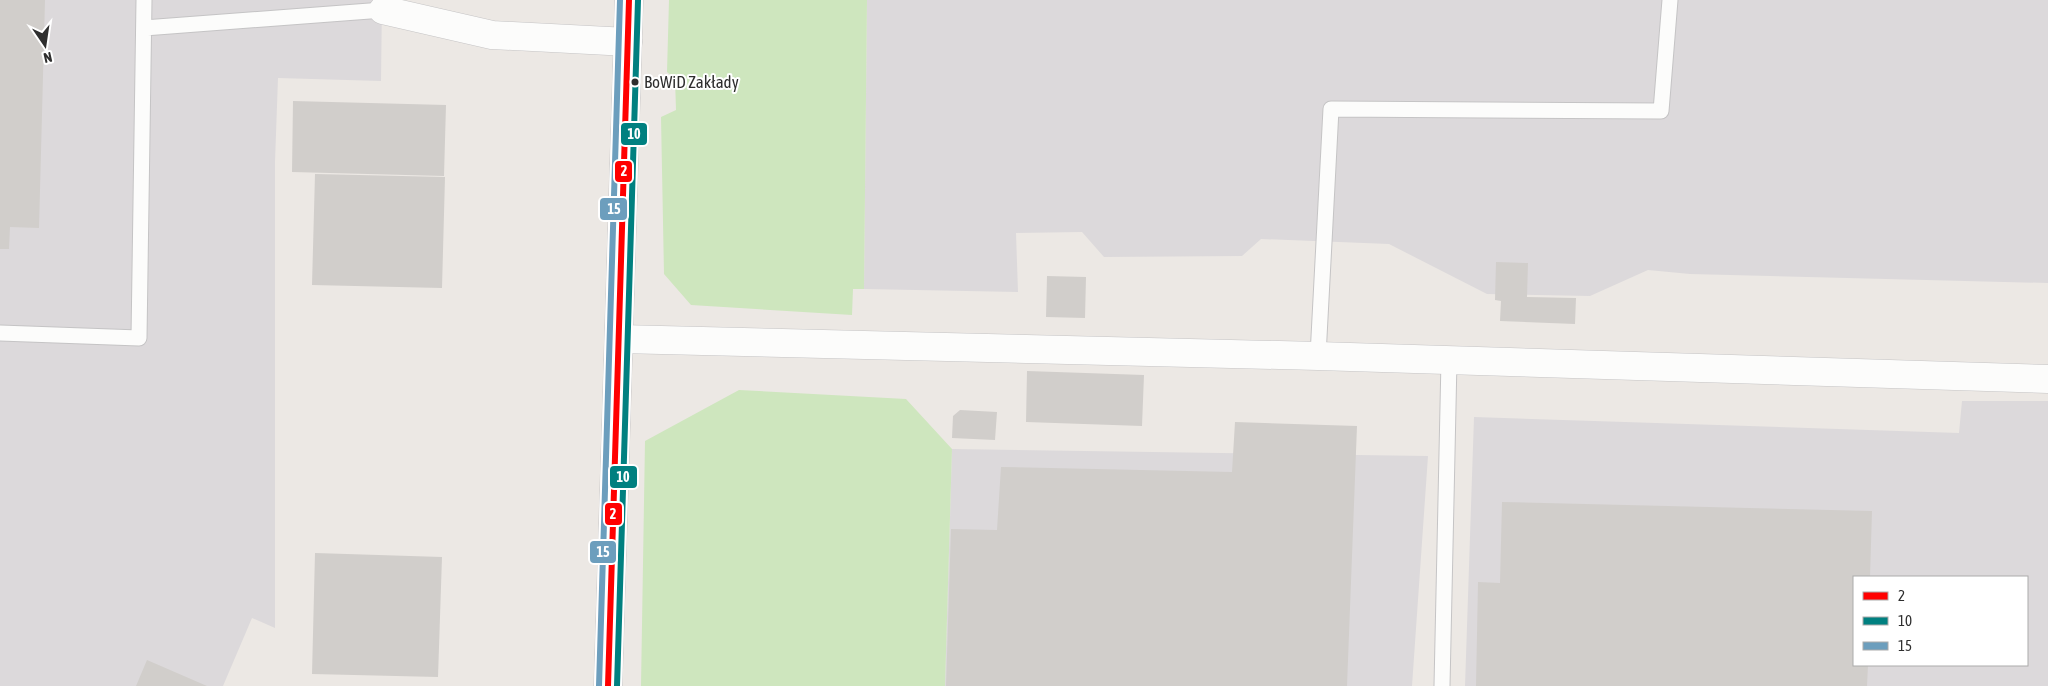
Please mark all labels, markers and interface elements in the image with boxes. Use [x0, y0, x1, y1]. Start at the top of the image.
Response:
north arrow [20, 20, 70, 70]
text: N [42, 49, 54, 66]
place label: BoWiD Zakłady [644, 72, 739, 92]
marker: BoWiD Zakłady [630, 77, 640, 87]
line badge: 10 [620, 122, 648, 146]
text: 10 [627, 126, 641, 142]
line badge: 2 [614, 160, 633, 183]
text: 2 [621, 163, 628, 179]
line badge: 15 [599, 197, 628, 221]
text: 15 [607, 201, 621, 217]
line badge: 10 [609, 465, 638, 489]
text: 10 [616, 469, 630, 485]
line badge: 2 [604, 502, 623, 526]
text: 2 [610, 506, 617, 522]
line badge: 15 [589, 540, 617, 564]
text: 15 [596, 544, 610, 560]
legend [1853, 576, 2028, 666]
text: 2 [1898, 587, 1905, 604]
text: 10 [1898, 612, 1912, 629]
text: 15 [1898, 637, 1912, 654]

